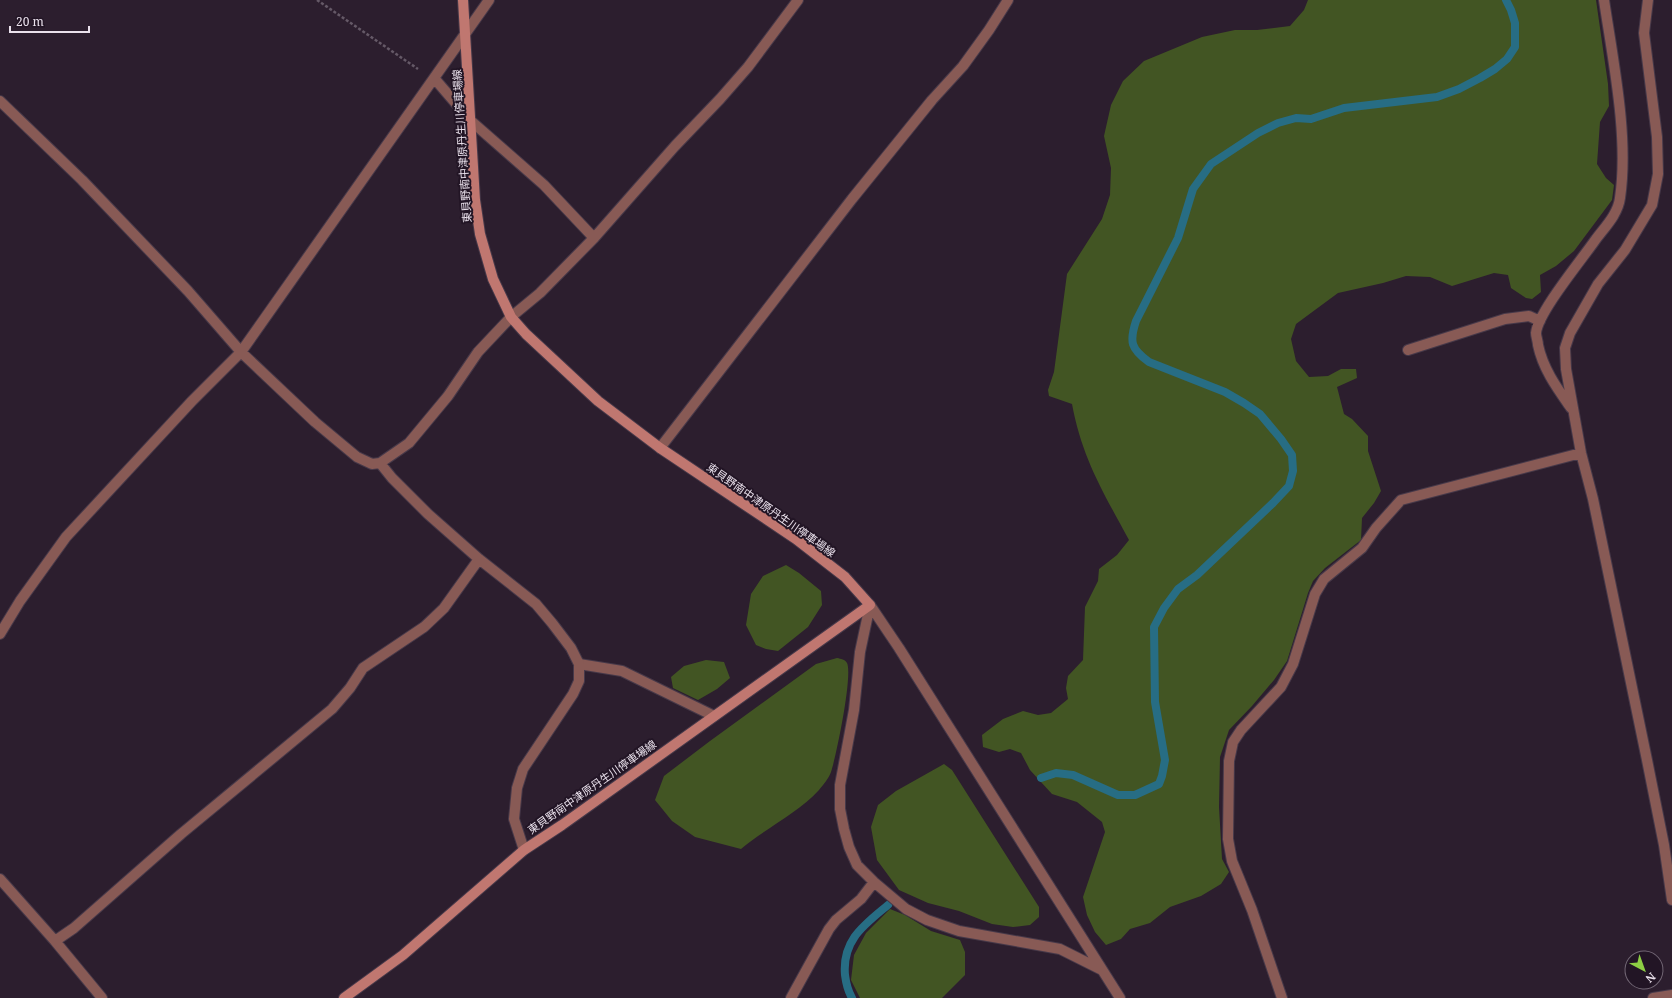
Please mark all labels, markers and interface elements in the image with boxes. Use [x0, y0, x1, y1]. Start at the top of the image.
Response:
scale bar [10, 8, 89, 34]
text: 20 m [16, 13, 44, 30]
street label: 東貝野南中津原丹生川停車場線 [449, 69, 474, 223]
street label: 東貝野南中津原丹生川停車場線 [704, 459, 839, 560]
street label: 東貝野南中津原丹生川停車場線 [524, 736, 659, 837]
north arrow [1624, 950, 1664, 990]
text: N [1642, 969, 1659, 987]

